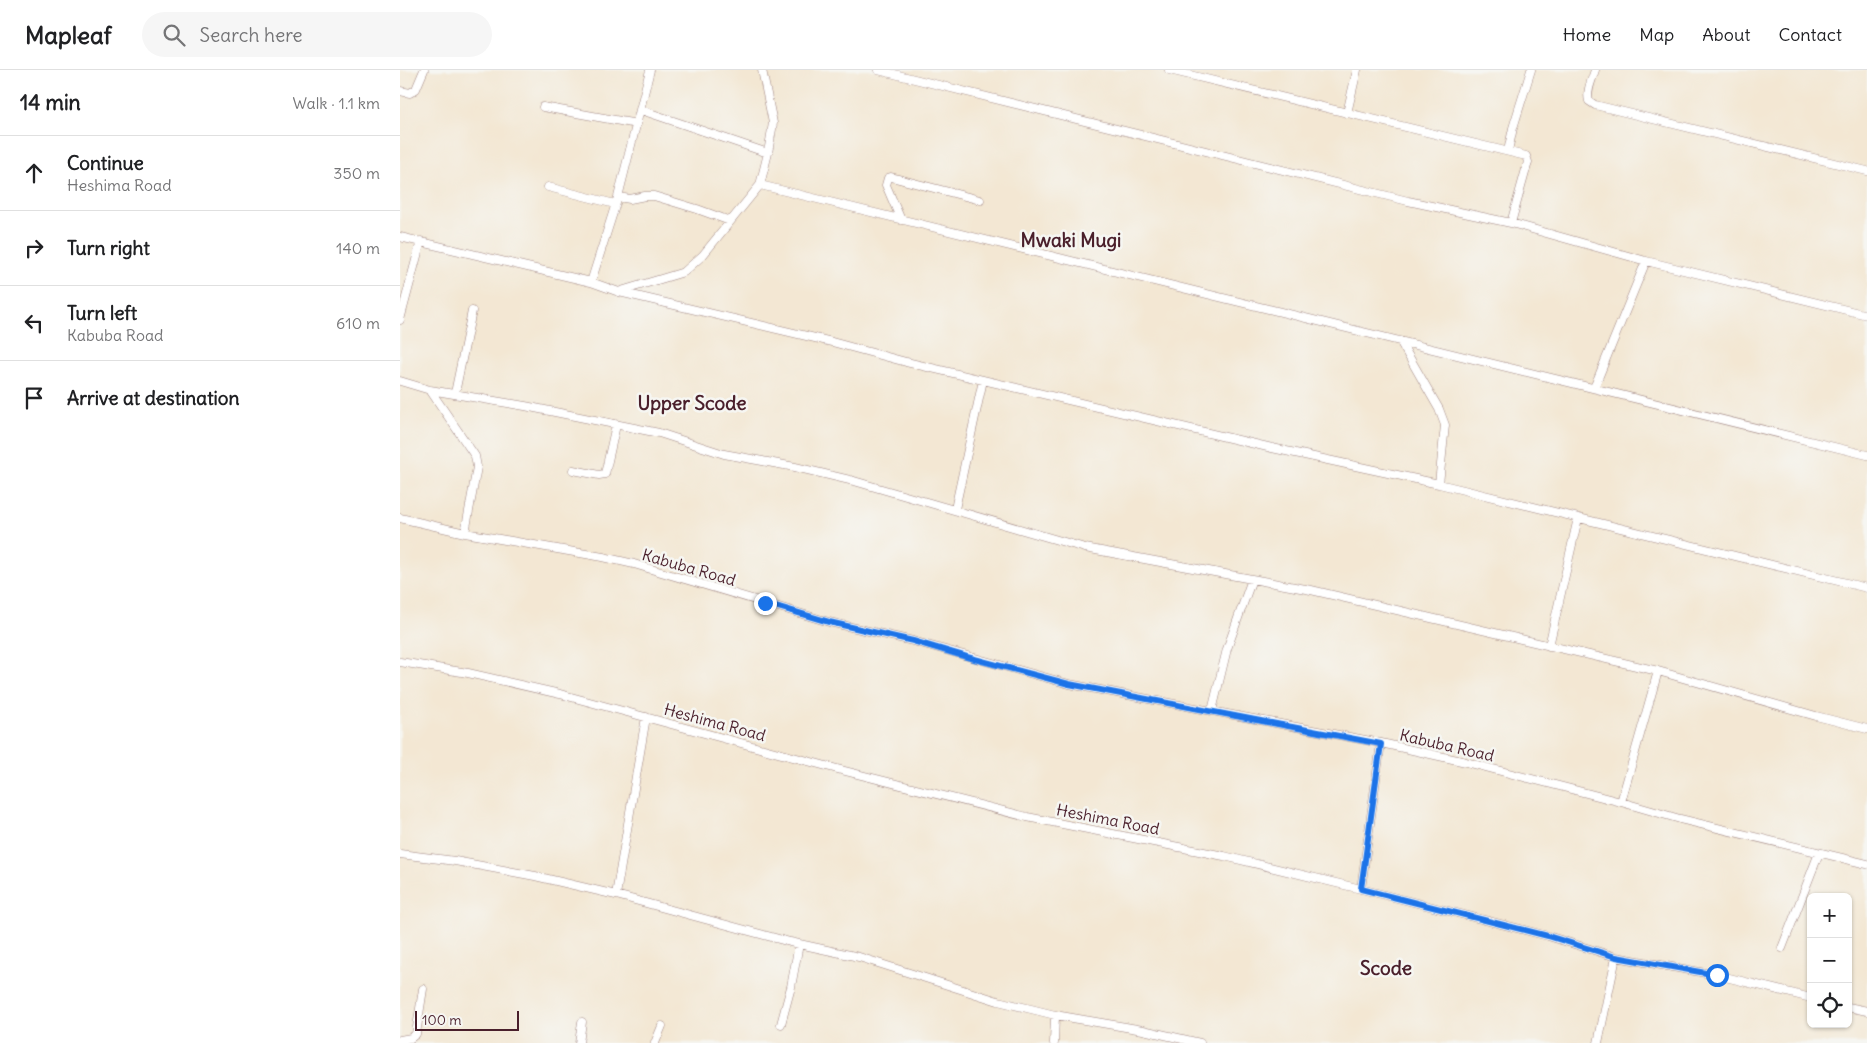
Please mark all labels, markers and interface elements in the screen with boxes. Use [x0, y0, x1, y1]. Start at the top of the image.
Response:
search box [142, 12, 492, 57]
text: Mapleaf [25, 20, 112, 50]
icon: search [160, 21, 188, 49]
text: Search here [200, 23, 303, 47]
text: Home [1563, 23, 1611, 46]
text: Map [1639, 23, 1674, 46]
text: About [1702, 23, 1750, 46]
text: Contact [1778, 23, 1842, 46]
text: 14 min [20, 89, 81, 116]
text: Walk · 1.1 km [293, 93, 380, 113]
text: Continue [67, 151, 144, 175]
icon: ahead [20, 159, 48, 187]
text: 350 m [333, 163, 380, 183]
text: Heshima Road [67, 175, 172, 195]
district label: Mwaki Mugi [1021, 228, 1121, 252]
icon: right [20, 234, 48, 262]
text: Turn right [67, 236, 150, 260]
text: 140 m [336, 238, 380, 258]
text: Turn left [67, 301, 137, 325]
icon: left [20, 309, 48, 337]
text: 610 m [336, 313, 380, 333]
text: Kabuba Road [67, 325, 163, 345]
icon: arrive [20, 384, 48, 412]
text: Arrive at destination [67, 386, 240, 410]
district label: Upper Scode [637, 391, 747, 415]
street label: Kabuba Road [640, 544, 738, 590]
route end [754, 592, 777, 615]
street label: Heshima Road [662, 699, 768, 745]
street label: Kabuba Road [1398, 724, 1496, 766]
street label: Heshima Road [1055, 799, 1161, 839]
map controls [1807, 893, 1852, 1028]
button: + [1807, 893, 1852, 938]
button: − [1807, 938, 1852, 983]
district label: Scode [1360, 956, 1412, 980]
route start [1706, 964, 1729, 987]
button: locate [1807, 983, 1852, 1028]
scale bar [415, 1008, 519, 1031]
text: 100 m [422, 1011, 462, 1029]

